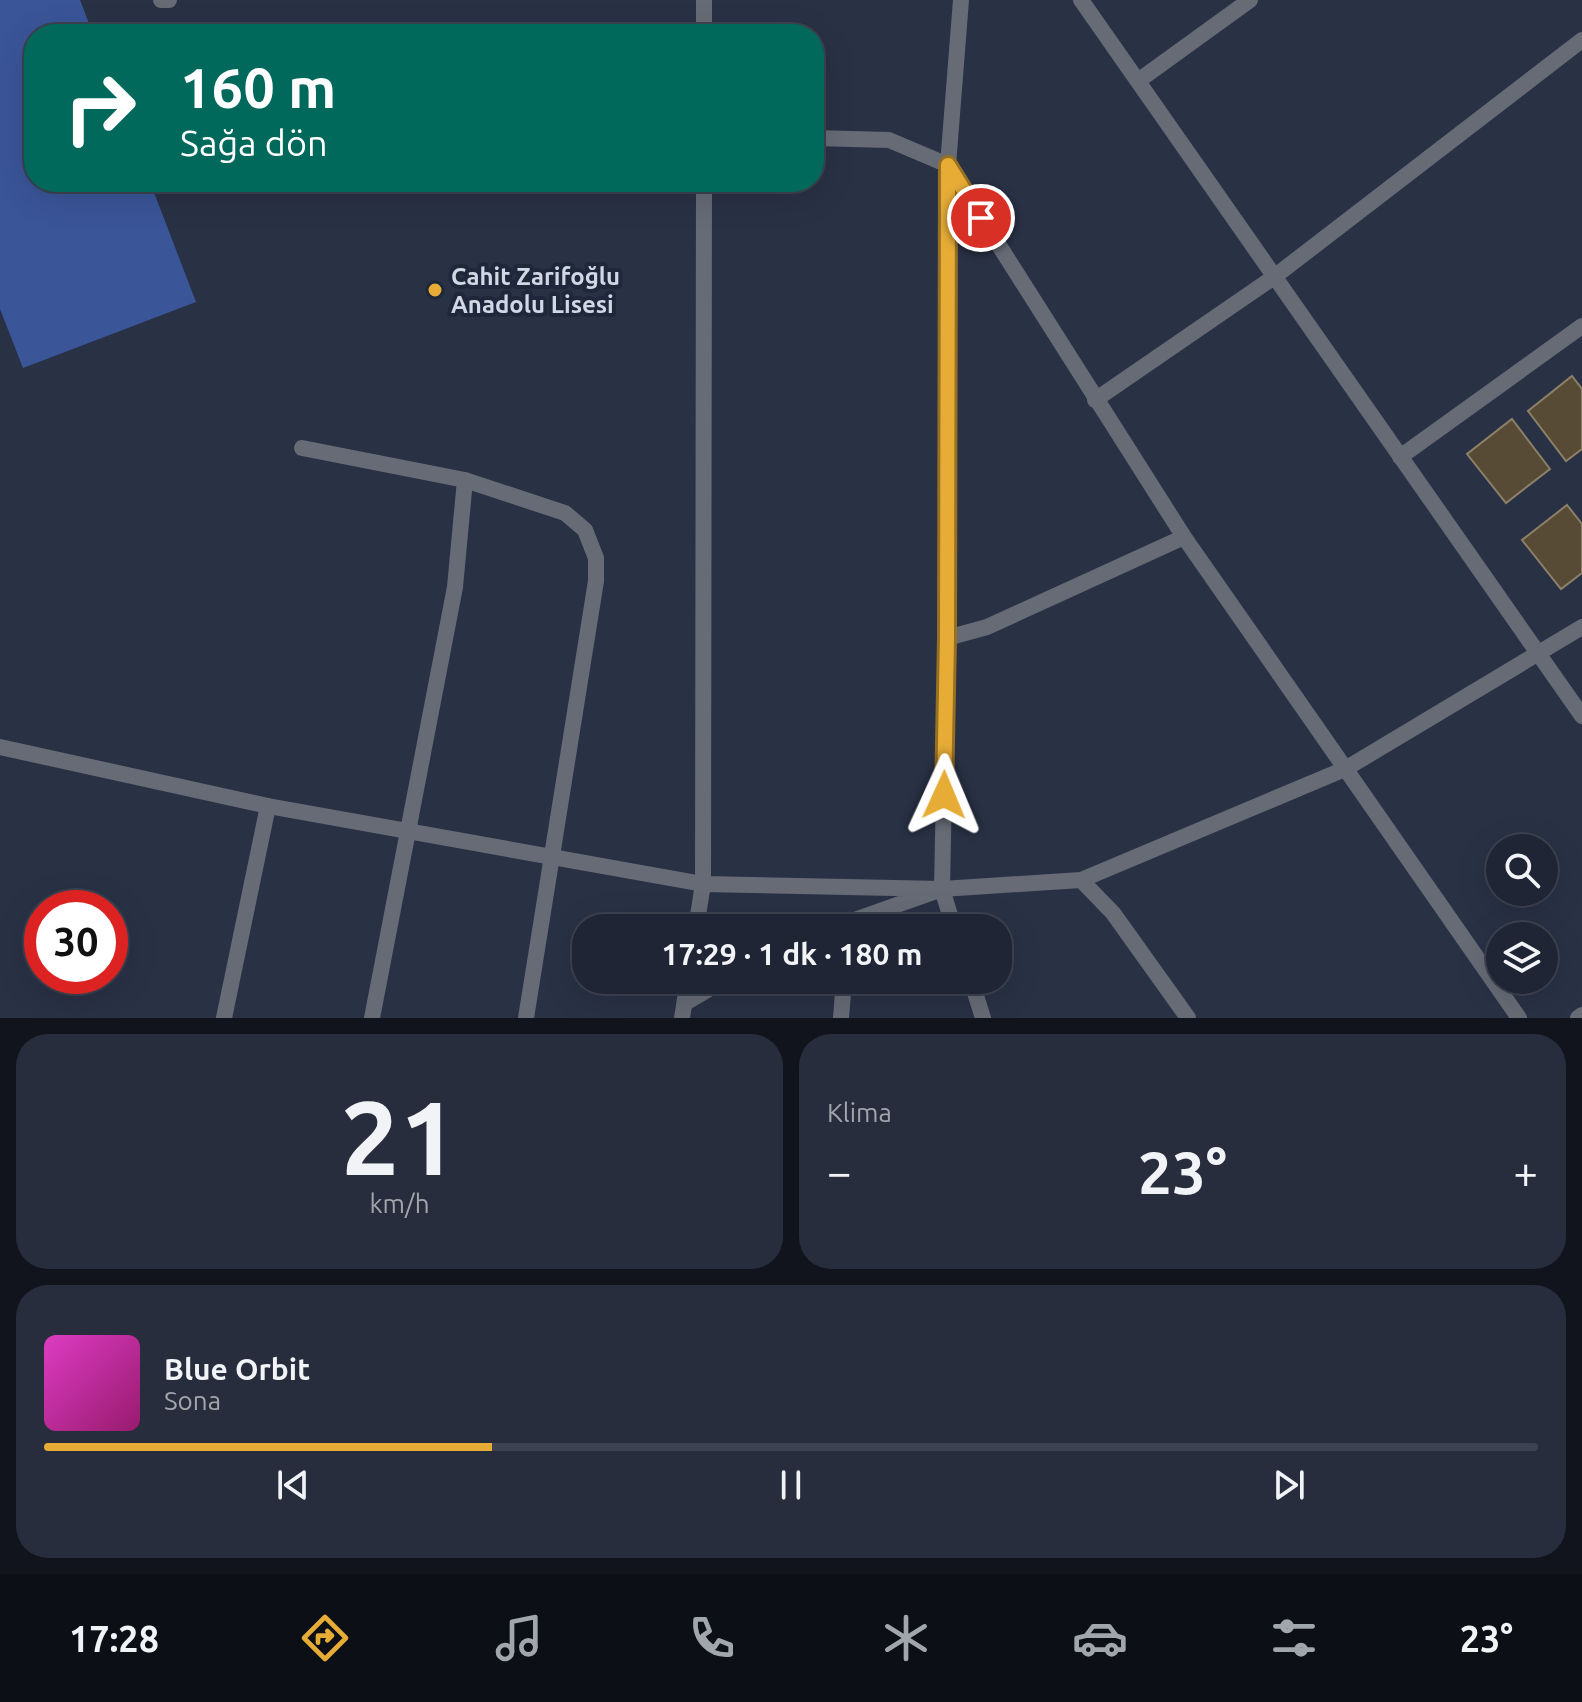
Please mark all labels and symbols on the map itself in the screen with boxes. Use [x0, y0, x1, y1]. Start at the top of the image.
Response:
pin [947, 184, 1015, 252]
place label: Cahit Zarifoğlu Anadolu Lisesi [451, 263, 620, 318]
marker: Cahit Zarifoğlu Anadolu Lisesi [426, 281, 444, 299]
position arrow [902, 753, 986, 837]
speed limit sign: 30 [24, 890, 128, 994]

